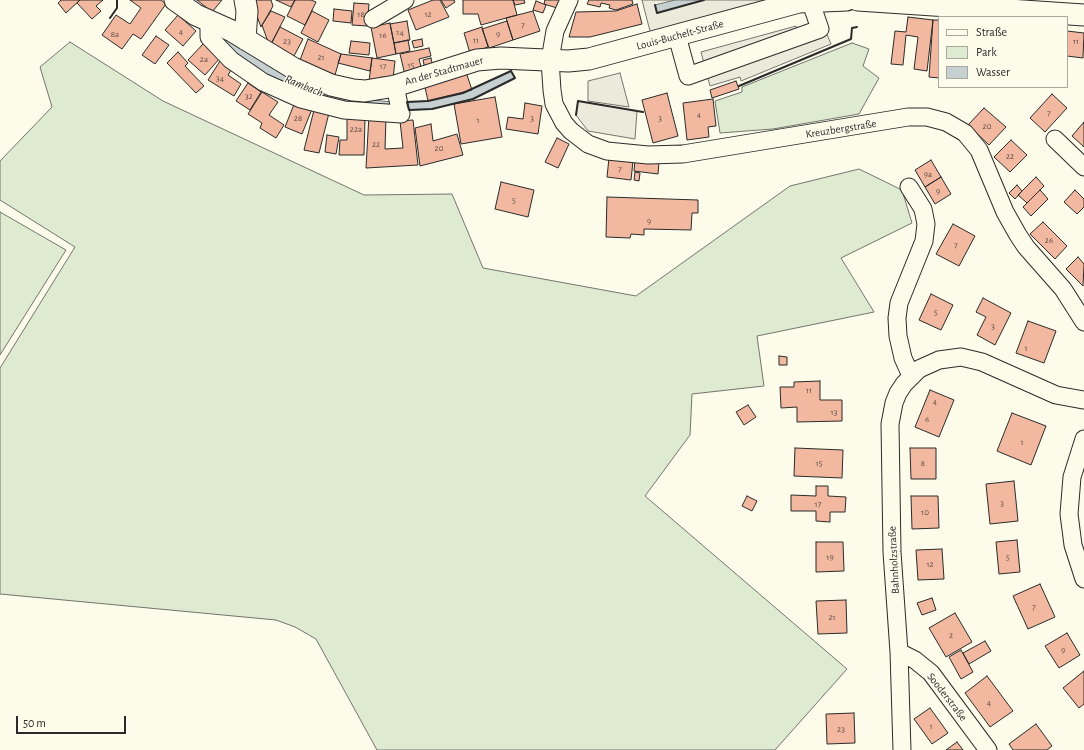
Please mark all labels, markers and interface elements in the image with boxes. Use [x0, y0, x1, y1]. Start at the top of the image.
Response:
house number: 18 [357, 9, 365, 19]
house number: 12 [424, 9, 432, 19]
legend [938, 16, 1068, 88]
street label: Louis-Buchelt-Straße [635, 17, 725, 53]
house number: 7 [521, 20, 525, 30]
house number: 4 [179, 26, 183, 36]
text: Straße [976, 26, 1007, 38]
house number: 14 [396, 27, 404, 37]
house number: 8a [111, 29, 119, 39]
house number: 9 [496, 29, 500, 39]
house number: 16 [379, 30, 387, 40]
house number: 11 [473, 35, 479, 45]
house number: 23 [283, 36, 291, 46]
house number: 11 [1073, 36, 1079, 46]
text: Park [976, 46, 997, 58]
house number: 21 [317, 52, 325, 62]
street label: An der Stadtmauer [403, 53, 485, 89]
house number: 2a [200, 54, 208, 64]
house number: 15 [408, 60, 414, 70]
house number: 17 [380, 61, 386, 71]
text: Wasser [976, 66, 1010, 78]
water label: Rambach [283, 72, 325, 100]
house number: 34 [216, 73, 224, 83]
house number: 32 [245, 91, 253, 101]
house number: 7 [1047, 108, 1051, 118]
house number: 4 [697, 109, 701, 119]
house number: 28 [294, 113, 302, 123]
house number: 3 [530, 113, 534, 123]
house number: 3 [658, 113, 662, 123]
house number: 1 [476, 115, 480, 125]
street label: Kreuzbergstraße [805, 117, 877, 141]
house number: 20 [983, 121, 991, 131]
house number: 22a [350, 124, 362, 134]
house number: 22 [372, 139, 380, 149]
house number: 20 [435, 143, 443, 153]
house number: 22 [1006, 151, 1014, 161]
house number: 7 [618, 164, 622, 174]
house number: 9a [924, 169, 932, 179]
house number: 9 [936, 186, 940, 196]
house number: 5 [512, 195, 516, 205]
house number: 9 [647, 216, 651, 226]
house number: 26 [1045, 235, 1053, 245]
house number: 7 [954, 240, 958, 250]
house number: 5 [934, 307, 938, 317]
house number: 3 [991, 321, 995, 331]
house number: 1 [1024, 343, 1028, 353]
house number: 11 [806, 385, 812, 395]
house number: 4 [933, 396, 937, 406]
house number: 13 [831, 407, 837, 417]
house number: 6 [925, 414, 929, 424]
house number: 1 [1020, 437, 1024, 447]
house number: 15 [816, 458, 822, 468]
house number: 8 [921, 458, 925, 468]
house number: 3 [1000, 498, 1004, 508]
house number: 17 [815, 499, 821, 509]
house number: 10 [921, 507, 929, 517]
street label: Bahnholzstraße [886, 526, 902, 594]
house number: 19 [826, 552, 834, 562]
house number: 5 [1006, 552, 1010, 562]
house number: 12 [926, 559, 934, 569]
house number: 7 [1032, 602, 1036, 612]
house number: 21 [828, 612, 836, 622]
house number: 2 [949, 630, 953, 640]
house number: 9 [1061, 645, 1065, 655]
street label: Sooderstraße [924, 670, 970, 724]
house number: 4 [987, 697, 991, 707]
scale bar [18, 708, 128, 734]
text: 50 m [23, 717, 46, 729]
house number: 1 [929, 721, 933, 731]
house number: 23 [837, 724, 845, 734]

